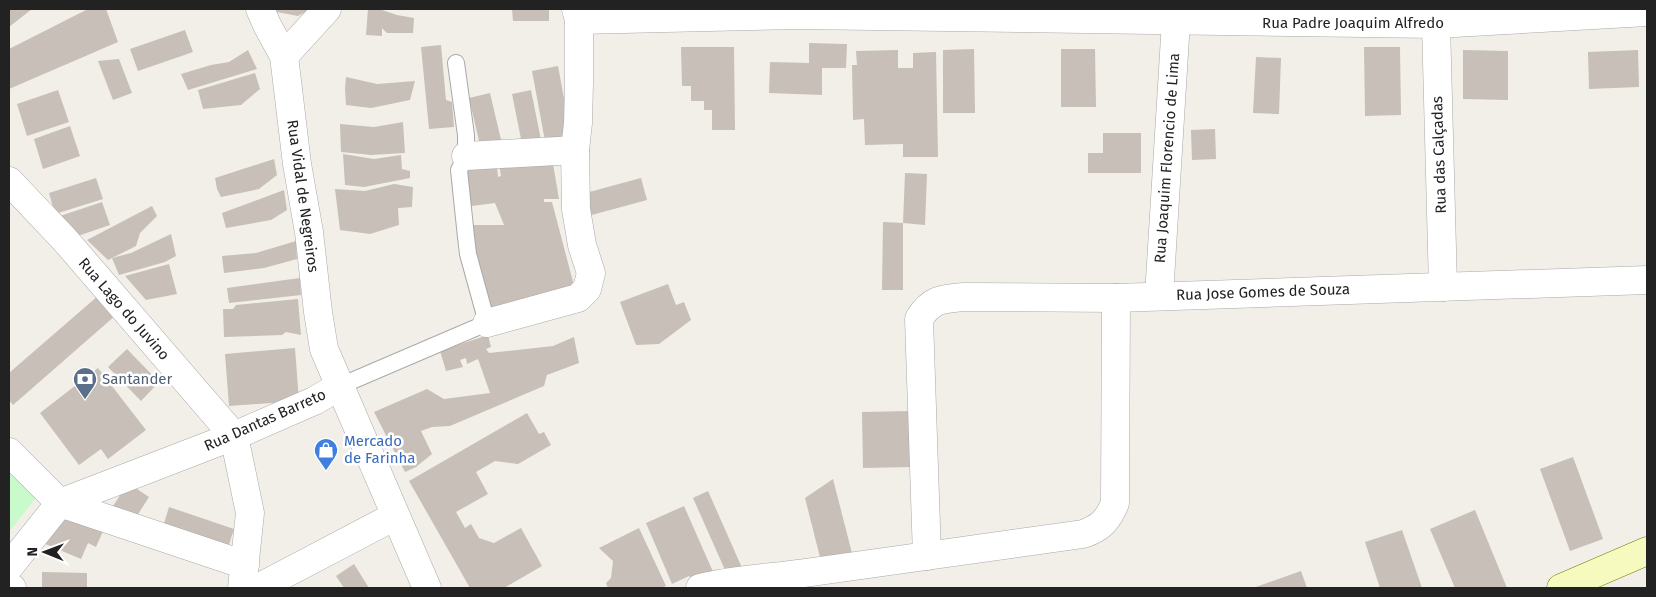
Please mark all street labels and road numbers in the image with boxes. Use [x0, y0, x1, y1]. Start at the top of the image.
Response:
street label: Rua Padre Joaquim Alfredo [1262, 14, 1444, 32]
street label: Rua Joaquim Florencio de Lima [1151, 52, 1183, 264]
street label: Rua das Calçadas [1428, 96, 1450, 214]
street label: Rua Vidal de Negreiros [283, 118, 323, 274]
street label: Rua Lago do Juvino [75, 254, 173, 364]
street label: Rua Jose Gomes de Souza [1176, 280, 1350, 304]
street label: Rua Dantas Barreto [201, 385, 329, 455]

